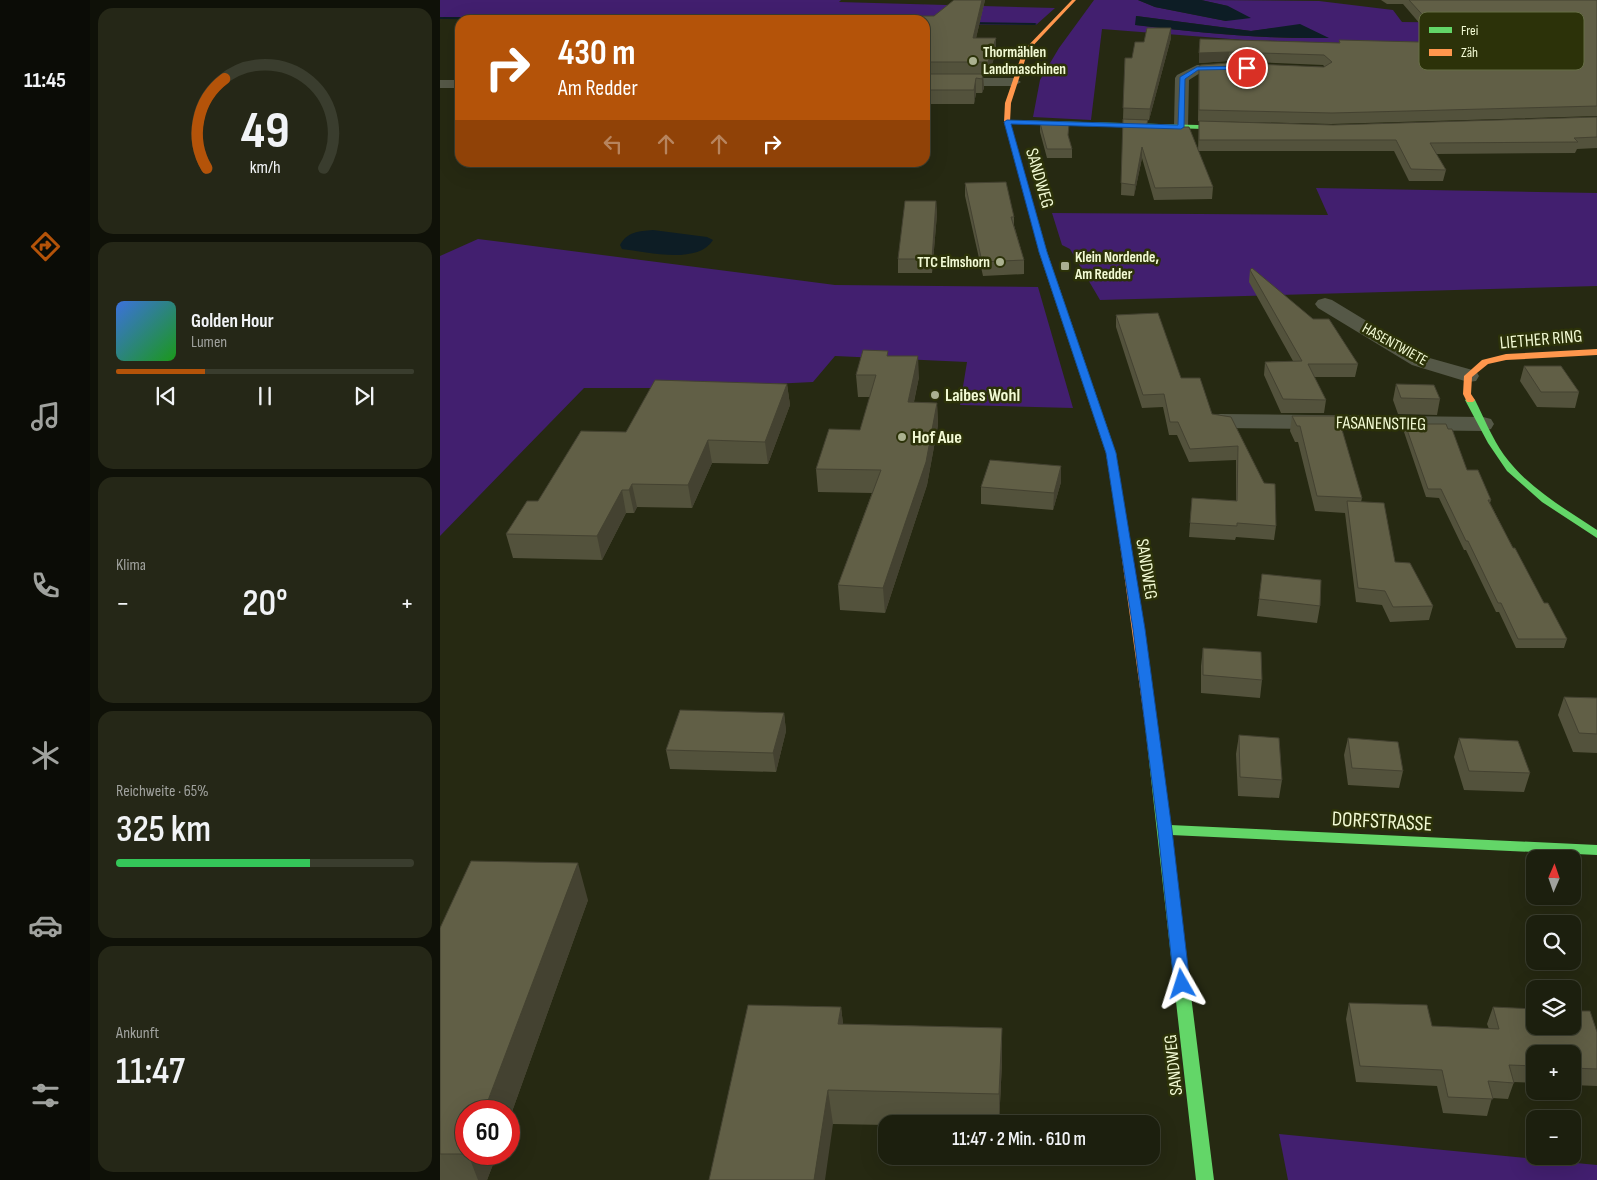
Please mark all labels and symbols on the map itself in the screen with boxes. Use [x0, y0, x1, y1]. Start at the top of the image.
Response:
legend [1419, 12, 1584, 70]
text: Frei [1461, 22, 1478, 39]
place label: Thormählen Landmaschinen [983, 43, 1066, 79]
text: Zäh [1461, 44, 1478, 61]
pin [1226, 47, 1268, 89]
marker: Thormählen Landmaschinen [967, 55, 979, 67]
street label: SANDWEG [1021, 146, 1058, 210]
place label: Klein Nordende, Am Redder [1074, 248, 1159, 284]
place label: TTC Elmshorn [917, 253, 990, 272]
marker: TTC Elmshorn [994, 256, 1006, 268]
marker: Klein Nordende, Am Redder [1059, 260, 1071, 272]
street label: HASENTWIETE [1359, 319, 1431, 370]
street label: LIETHER RING [1499, 325, 1583, 354]
place label: Laibes Wohl [945, 385, 1020, 406]
marker: Laibes Wohl [929, 389, 941, 401]
street label: FASANENSTIEG [1336, 412, 1426, 435]
place label: Hof Aue [912, 427, 962, 448]
marker: Hof Aue [896, 431, 908, 443]
street label: SANDWEG [1131, 537, 1162, 601]
street label: DORFSTRASSE [1331, 806, 1433, 837]
north arrow [1526, 850, 1581, 905]
position arrow [1155, 957, 1207, 1009]
street label: SANDWEG [1160, 1033, 1187, 1097]
speed limit sign: 60 [455, 1100, 520, 1165]

